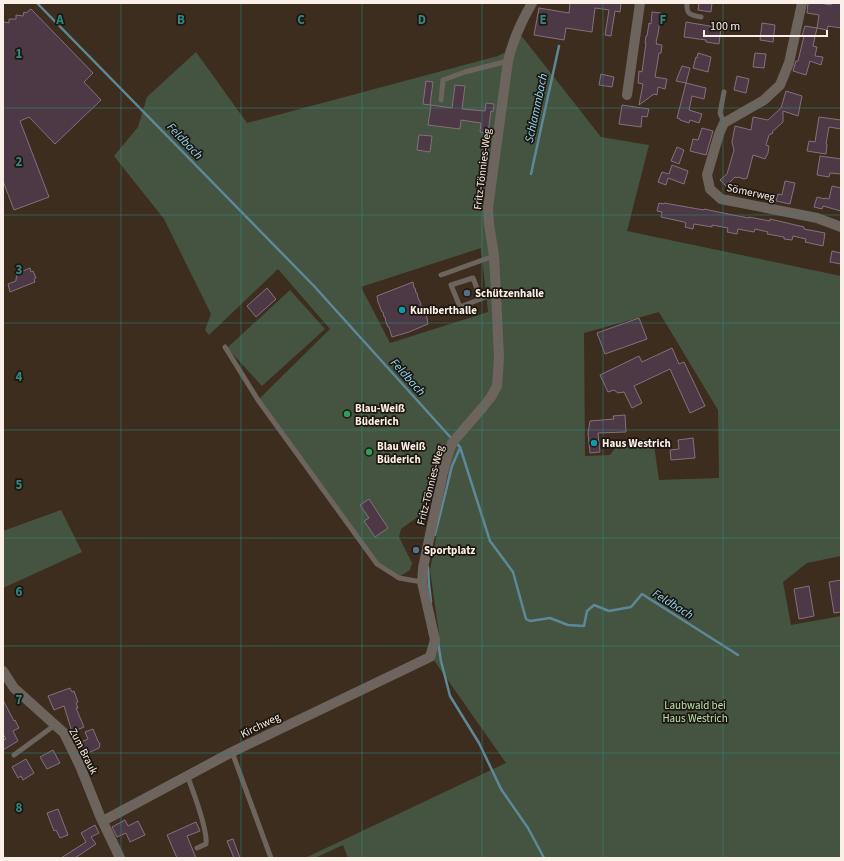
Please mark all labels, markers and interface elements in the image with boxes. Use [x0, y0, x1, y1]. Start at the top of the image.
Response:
text: A [55, 11, 64, 29]
text: B [177, 11, 185, 29]
text: C [297, 11, 305, 29]
text: D [418, 11, 426, 29]
text: E [539, 11, 547, 29]
text: F [660, 11, 667, 29]
scale bar [704, 12, 827, 38]
text: 100 m [710, 18, 740, 35]
text: 1 [16, 45, 23, 63]
water label: Schlammbach [521, 72, 552, 144]
water label: Feldbach [163, 119, 206, 163]
street label: Fritz-Tönnies-Weg [470, 127, 495, 211]
text: 2 [16, 153, 23, 171]
street label: Sömerweg [725, 180, 777, 205]
text: 3 [16, 261, 23, 279]
place label: Schützenhalle [475, 286, 544, 301]
marker: Schützenhalle [462, 288, 472, 298]
place label: Kuniberthalle [410, 303, 477, 318]
marker: Kuniberthalle [397, 305, 407, 315]
water label: Feldbach [386, 355, 429, 400]
text: 4 [16, 368, 23, 386]
place label: Blau-Weiß Büderich [355, 401, 405, 429]
marker: Blau-Weiß Büderich [342, 409, 352, 419]
place label: Haus Westrich [602, 436, 671, 451]
marker: Haus Westrich [589, 438, 599, 448]
place label: Blau Weiß Büderich [377, 439, 426, 467]
street label: Fritz-Tönnies-Weg [413, 443, 448, 527]
marker: Blau Weiß Büderich [364, 447, 374, 457]
text: 5 [16, 476, 23, 494]
place label: Sportplatz [424, 543, 475, 558]
marker: Sportplatz [411, 545, 421, 555]
text: 6 [16, 583, 23, 601]
water label: Feldbach [649, 585, 696, 624]
text: 7 [16, 691, 23, 709]
park label: Laubwald bei Haus Westrich [662, 698, 728, 726]
street label: Kirchweg [238, 709, 283, 742]
street label: Zum Brauk [66, 726, 102, 777]
text: 8 [16, 799, 23, 817]

